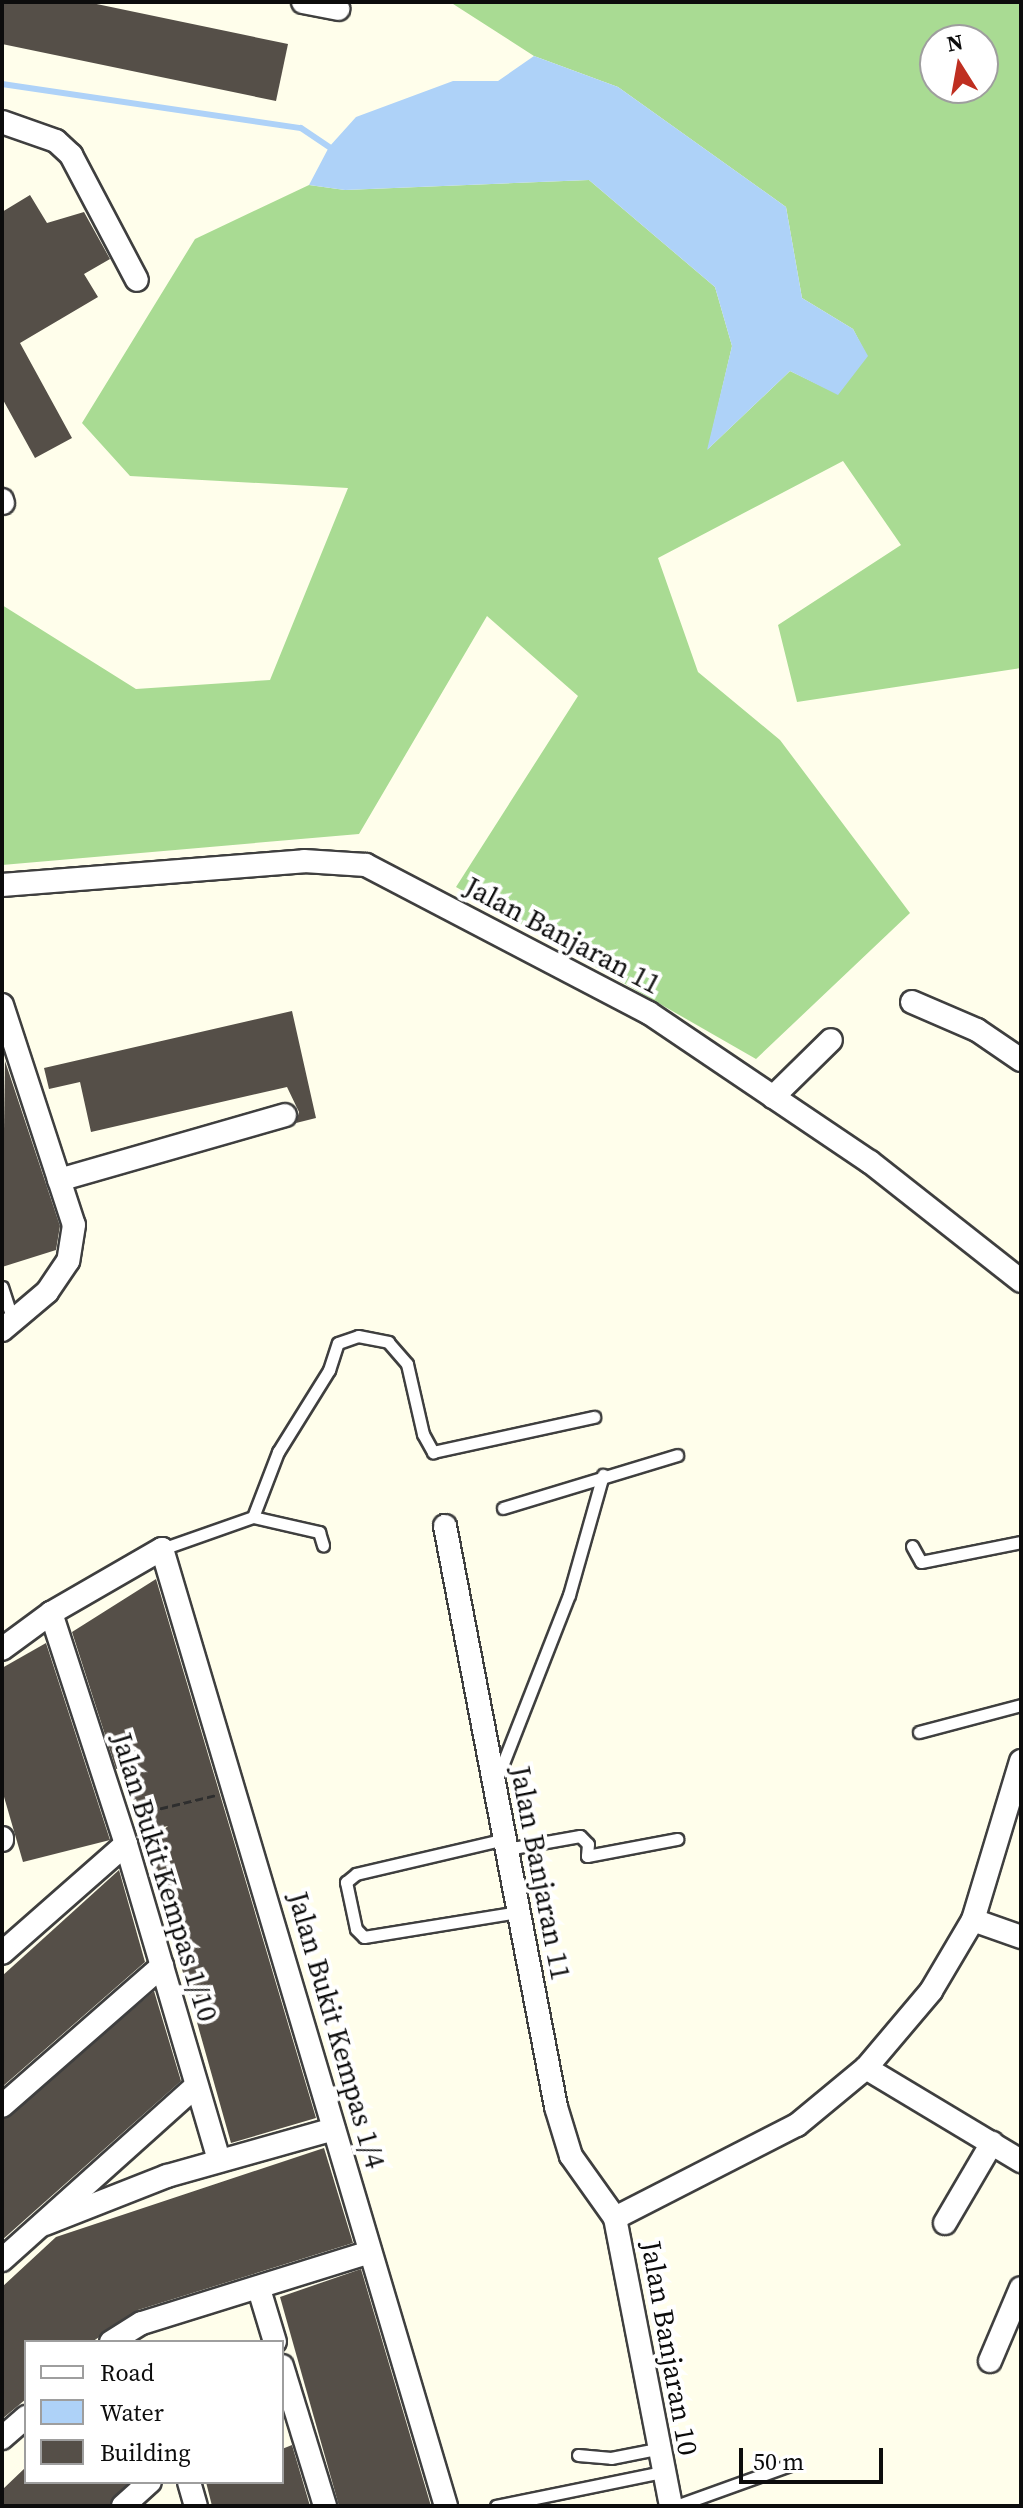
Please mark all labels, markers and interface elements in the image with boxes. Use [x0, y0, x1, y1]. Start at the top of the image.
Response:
north arrow [919, 24, 999, 104]
text: N [944, 26, 966, 59]
street label: Jalan Banjaran 11 [459, 869, 667, 1001]
street label: Jalan Bukit Kempas 1/10 [105, 1729, 225, 2025]
street label: Jalan Banjaran 11 [504, 1763, 578, 1983]
street label: Jalan Bukit Kempas 1/4 [281, 1888, 393, 2172]
street label: Jalan Banjaran 10 [635, 2238, 705, 2458]
legend [24, 2340, 284, 2484]
text: Road [100, 2356, 154, 2389]
text: Water [100, 2396, 164, 2429]
scale bar [743, 2432, 887, 2482]
text: Building [100, 2436, 191, 2469]
text: 50 m [753, 2445, 804, 2478]

